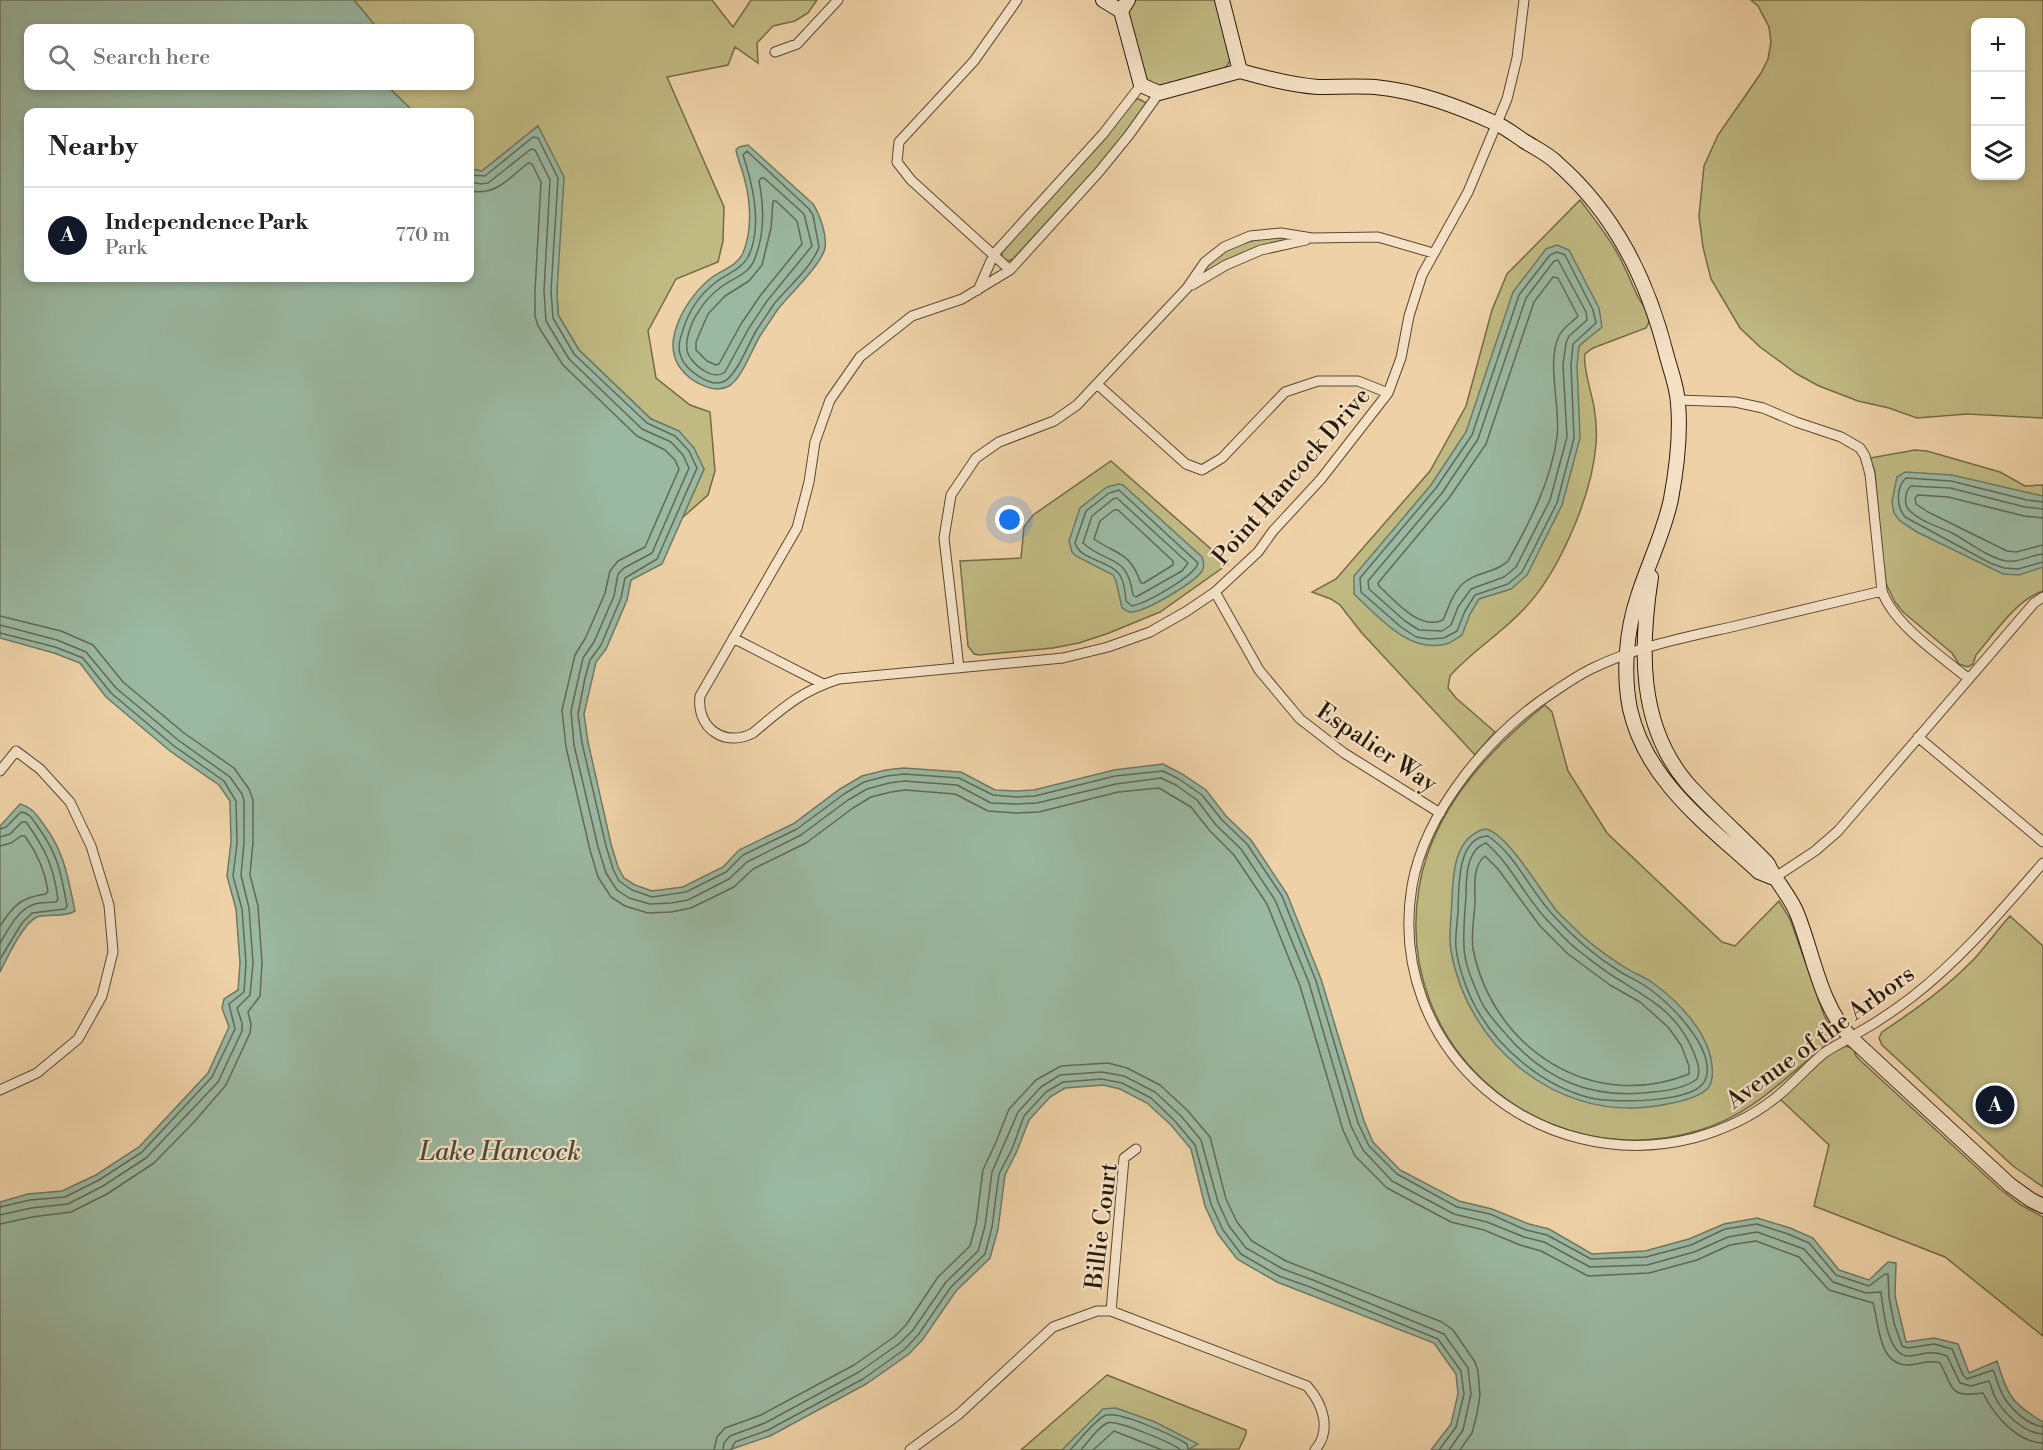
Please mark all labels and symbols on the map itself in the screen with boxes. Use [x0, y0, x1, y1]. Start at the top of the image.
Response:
street label: Point Hancock Drive [1206, 382, 1377, 572]
your location [995, 505, 1024, 534]
street label: Espalier Way [1310, 696, 1443, 799]
street label: Avenue of the Arbors [1720, 959, 1921, 1117]
pin: A [1976, 1082, 2014, 1128]
water label: Lake Hancock [418, 1136, 581, 1168]
street label: Billie Court [1079, 1161, 1125, 1292]

